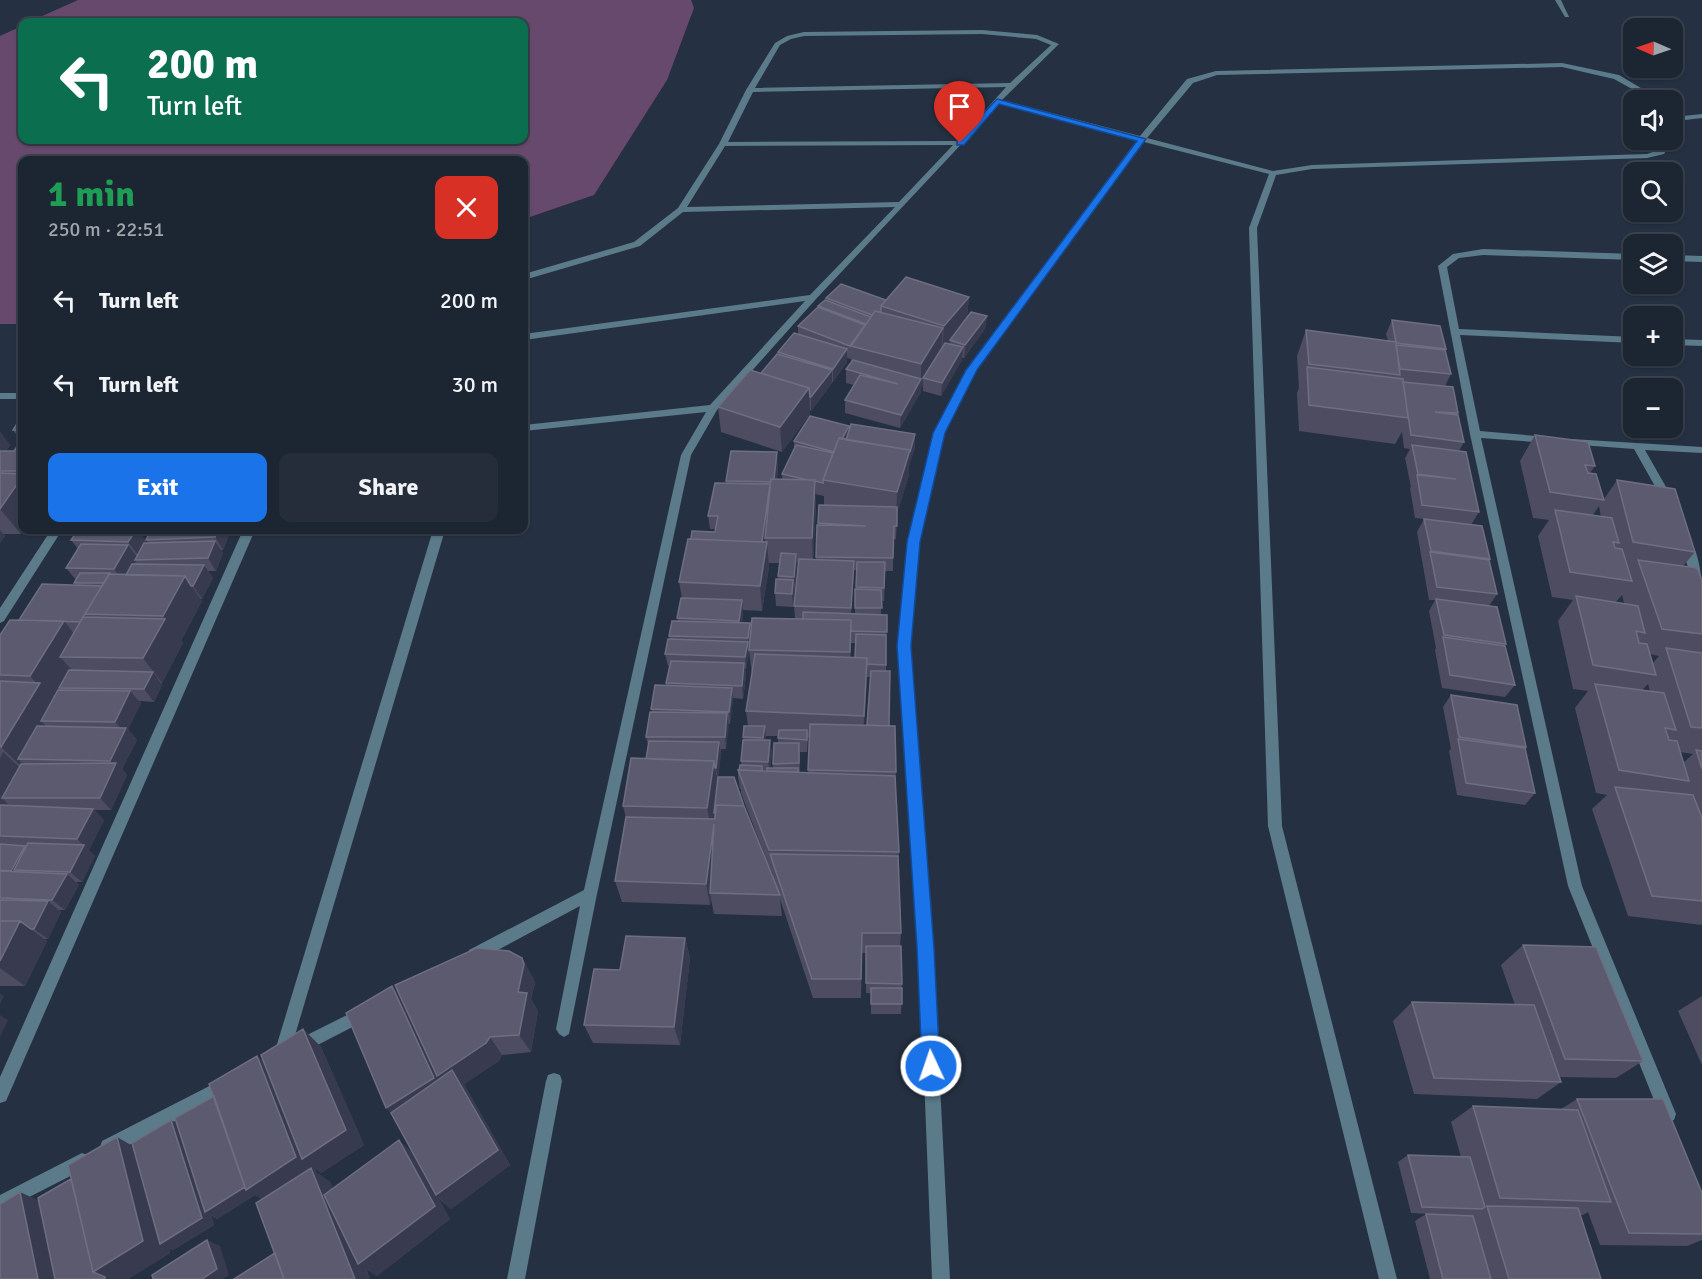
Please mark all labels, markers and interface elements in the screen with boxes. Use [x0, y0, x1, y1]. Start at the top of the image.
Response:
north arrow [1623, 18, 1683, 78]
map controls [1623, 18, 1683, 438]
text: 200 m [147, 39, 258, 90]
icon: left [48, 42, 126, 120]
pin [934, 81, 985, 143]
text: Turn left [147, 90, 242, 123]
icon: arrive [943, 90, 976, 123]
button: sound [1623, 90, 1683, 150]
button: search [1623, 162, 1683, 222]
text: 1 min [48, 172, 135, 217]
button: close [435, 176, 498, 239]
text: 250 m · 22:51 [48, 217, 164, 242]
button: layers [1623, 234, 1683, 294]
icon: left [48, 284, 81, 317]
text: Turn left [99, 287, 179, 314]
text: 200 m [440, 287, 498, 314]
button: + [1623, 306, 1683, 366]
icon: left [48, 368, 81, 401]
text: Turn left [99, 371, 179, 398]
text: 30 m [452, 371, 498, 398]
button: − [1623, 378, 1683, 438]
button: Exit [48, 453, 267, 522]
button: Share [279, 453, 498, 522]
position arrow [899, 1034, 963, 1098]

